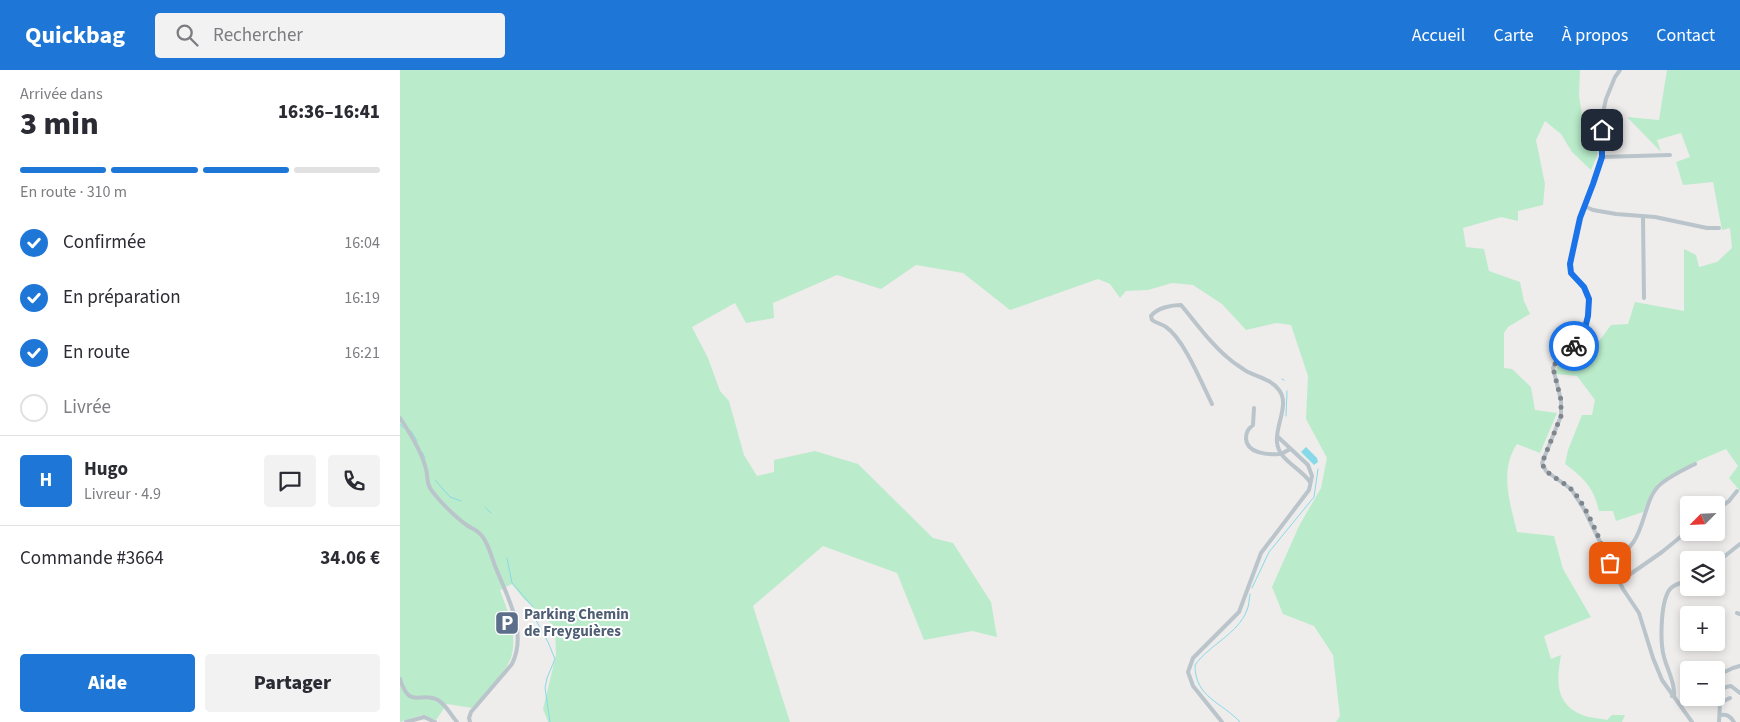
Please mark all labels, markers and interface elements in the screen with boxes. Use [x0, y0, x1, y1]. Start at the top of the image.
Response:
search box [155, 13, 505, 58]
text: Quickbag [25, 18, 125, 53]
icon: search [173, 21, 201, 49]
text: Rechercher [213, 22, 303, 49]
text: Accueil [1412, 23, 1465, 48]
text: Carte [1493, 23, 1534, 48]
text: À propos [1562, 23, 1628, 48]
text: Contact [1656, 23, 1715, 48]
text: Arrivée dans [20, 83, 103, 105]
text: 16:36–16:41 [278, 99, 380, 126]
text: 3 min [20, 101, 99, 147]
pin [1581, 109, 1623, 151]
icon: home [1588, 116, 1616, 144]
text: En route · 310 m [20, 181, 127, 203]
icon: check [20, 229, 48, 257]
text: Confirmée [63, 229, 146, 256]
text: 16:04 [344, 232, 380, 254]
icon: check [20, 284, 48, 312]
text: En préparation [63, 284, 181, 311]
text: 16:19 [344, 287, 380, 309]
courier [1549, 321, 1599, 371]
icon: bike [1560, 332, 1588, 360]
icon: check [20, 339, 48, 367]
text: En route [63, 339, 130, 366]
text: 16:21 [344, 342, 380, 364]
text: Livrée [63, 394, 111, 421]
button: chat [264, 455, 316, 507]
button: phone [328, 455, 380, 507]
text: Hugo [84, 456, 128, 483]
text: H [40, 467, 52, 494]
text: Livreur · 4.9 [84, 483, 161, 505]
north arrow [1680, 496, 1725, 541]
map controls [1680, 496, 1725, 706]
pin [1589, 542, 1631, 584]
text: Commande #3664 [20, 545, 164, 572]
text: 34.06 € [320, 545, 380, 572]
icon: bag [1596, 549, 1624, 577]
button: layers [1680, 551, 1725, 596]
place label: Parking Chemin de Freyguières [524, 604, 629, 642]
button: + [1680, 606, 1725, 651]
parking icon: Parking Chemin de Freyguières [494, 610, 520, 636]
button: Aide [20, 654, 195, 712]
button: Partager [205, 654, 380, 712]
button: − [1680, 661, 1725, 706]

